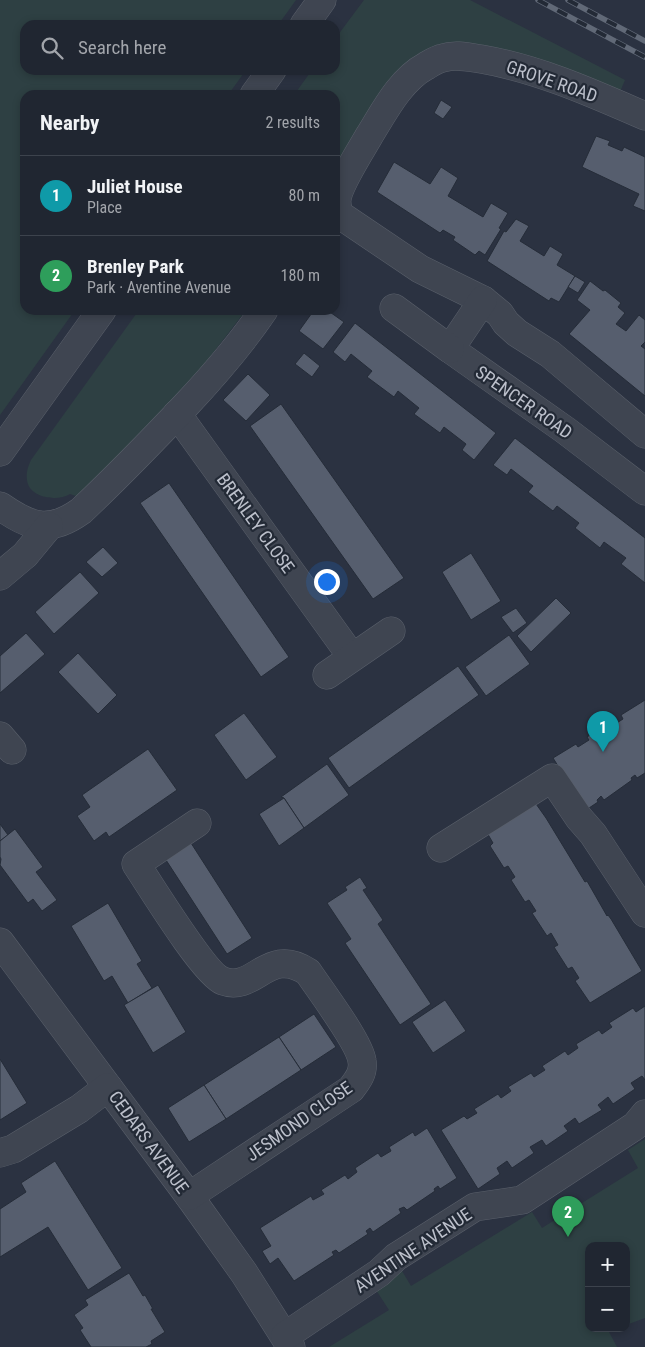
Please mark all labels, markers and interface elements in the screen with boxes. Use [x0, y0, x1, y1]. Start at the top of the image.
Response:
search box [20, 20, 340, 75]
icon: search [38, 34, 66, 62]
text: Search here [78, 36, 166, 59]
street label: GROVE ROAD [504, 56, 600, 106]
text: Nearby [40, 111, 99, 135]
text: 2 results [265, 113, 320, 132]
text: Juliet House [87, 175, 183, 198]
text: 1 [52, 186, 60, 205]
text: 80 m [288, 186, 320, 205]
text: Place [87, 198, 122, 217]
text: Brenley Park [87, 255, 184, 278]
text: 2 [52, 266, 60, 285]
text: 180 m [281, 266, 320, 285]
text: Park · Aventine Avenue [87, 278, 231, 297]
street label: SPENCER ROAD [472, 361, 576, 443]
street label: BRENLEY CLOSE [213, 469, 299, 577]
your location [314, 569, 340, 595]
pin: 1 [587, 711, 619, 752]
street label: JESMOND CLOSE [242, 1077, 356, 1165]
street label: CEDARS AVENUE [105, 1087, 193, 1197]
pin: 2 [552, 1196, 584, 1237]
street label: AVENTINE AVENUE [351, 1203, 476, 1297]
map controls [585, 1242, 630, 1332]
button: + [585, 1242, 630, 1287]
button: − [585, 1287, 630, 1332]

